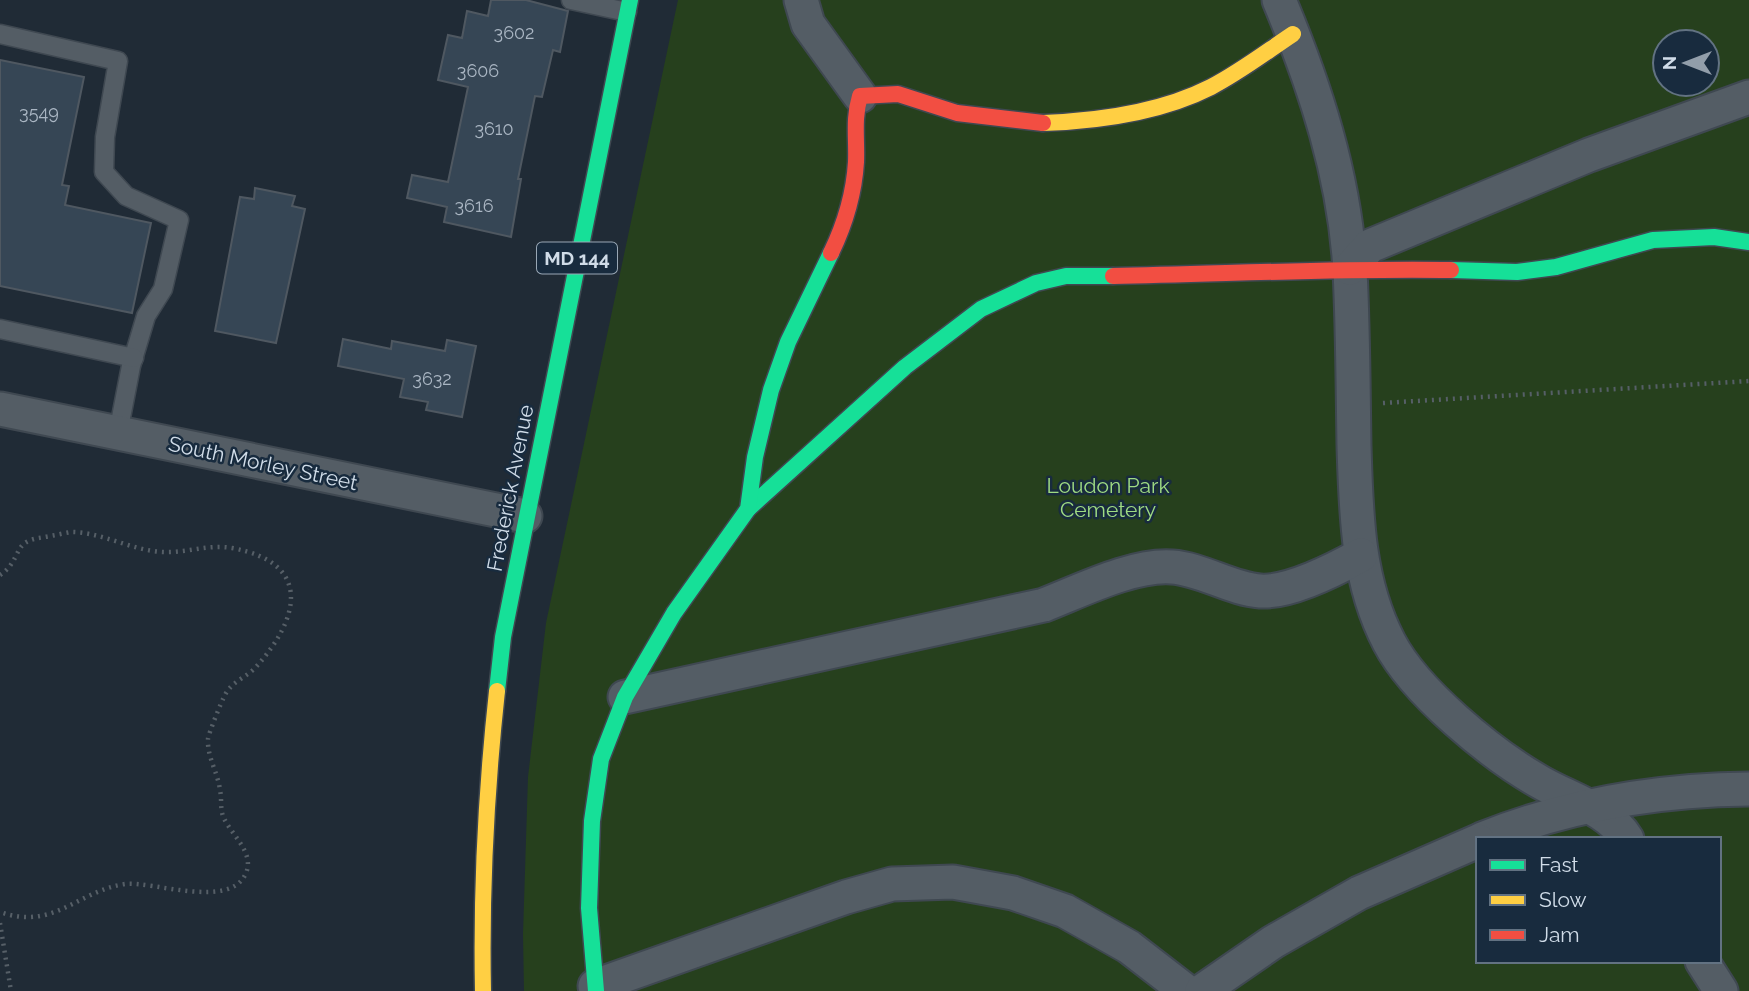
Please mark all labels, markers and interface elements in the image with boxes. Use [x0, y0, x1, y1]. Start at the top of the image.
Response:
house number: 3602 [494, 22, 534, 43]
north arrow [1651, 28, 1721, 98]
text: N [1658, 56, 1680, 70]
house number: 3606 [457, 60, 499, 81]
house number: 3549 [19, 102, 59, 123]
house number: 3610 [474, 118, 514, 139]
house number: 3616 [454, 195, 494, 216]
road number: MD 144 [537, 242, 617, 274]
house number: 3632 [412, 368, 452, 389]
street label: Frederick Avenue [482, 403, 538, 573]
street label: South Morley Street [166, 431, 360, 495]
park label: Loudon Park Cemetery [1046, 473, 1170, 522]
legend [1476, 837, 1721, 963]
text: Fast [1539, 852, 1579, 877]
text: Slow [1539, 887, 1587, 912]
text: Jam [1539, 922, 1580, 947]

